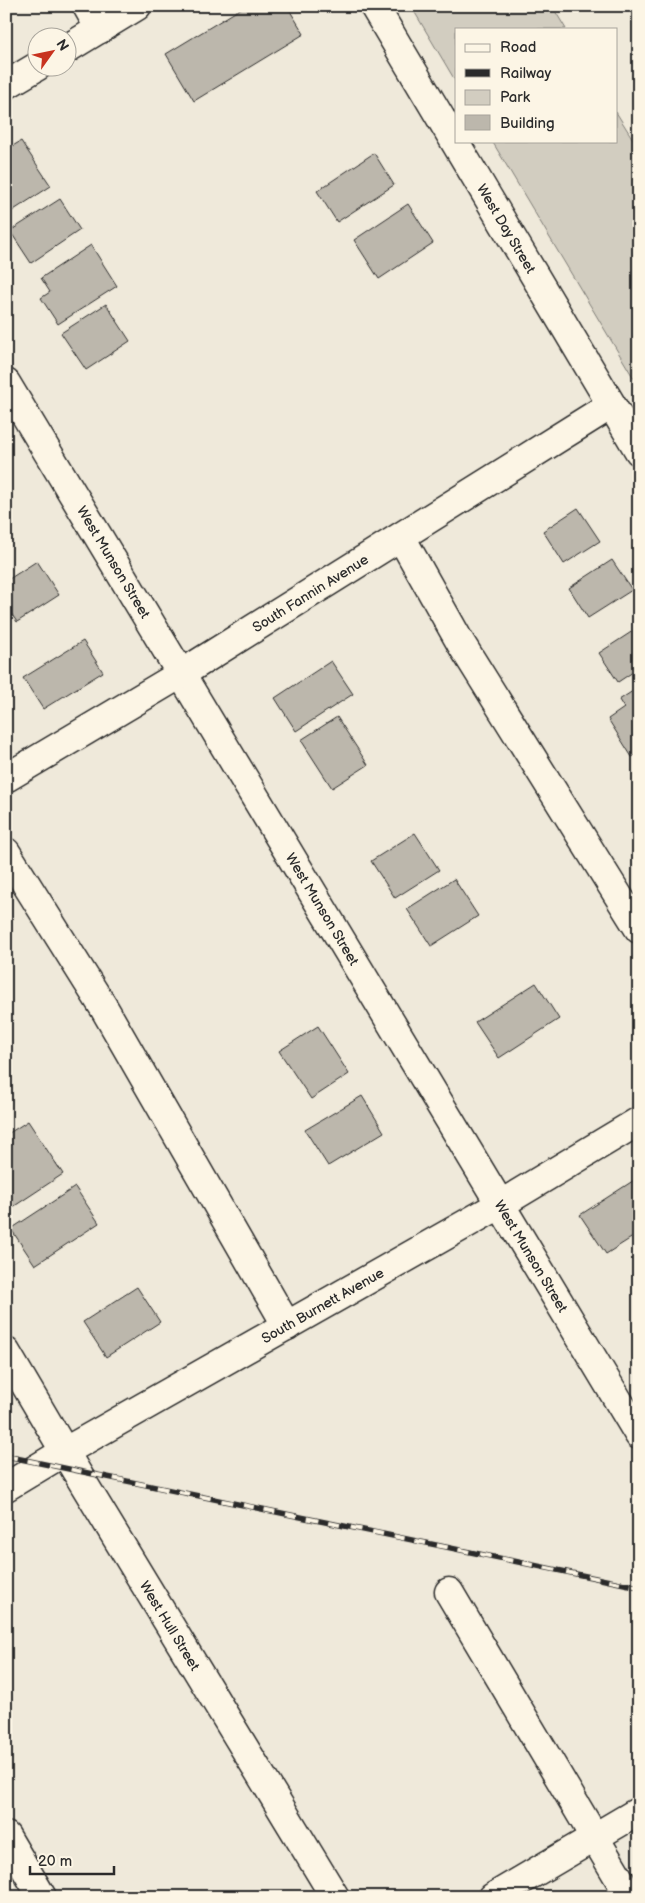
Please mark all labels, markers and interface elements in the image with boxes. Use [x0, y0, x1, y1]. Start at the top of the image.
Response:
north arrow [28, 28, 78, 78]
legend [455, 28, 618, 142]
text: N [52, 36, 72, 54]
text: Road [500, 38, 536, 57]
text: Railway [500, 64, 551, 83]
text: Park [500, 88, 531, 107]
text: Building [500, 114, 555, 133]
street label: West Day Street [473, 181, 540, 277]
street label: West Munson Street [73, 503, 154, 622]
street label: South Fannin Avenue [249, 551, 371, 636]
street label: West Munson Street [282, 850, 363, 969]
street label: West Munson Street [491, 1197, 572, 1316]
street label: South Burnett Avenue [258, 1264, 387, 1347]
street label: West Hull Street [136, 1578, 204, 1674]
scale bar [30, 1843, 114, 1875]
text: 20 m [38, 1852, 72, 1871]

